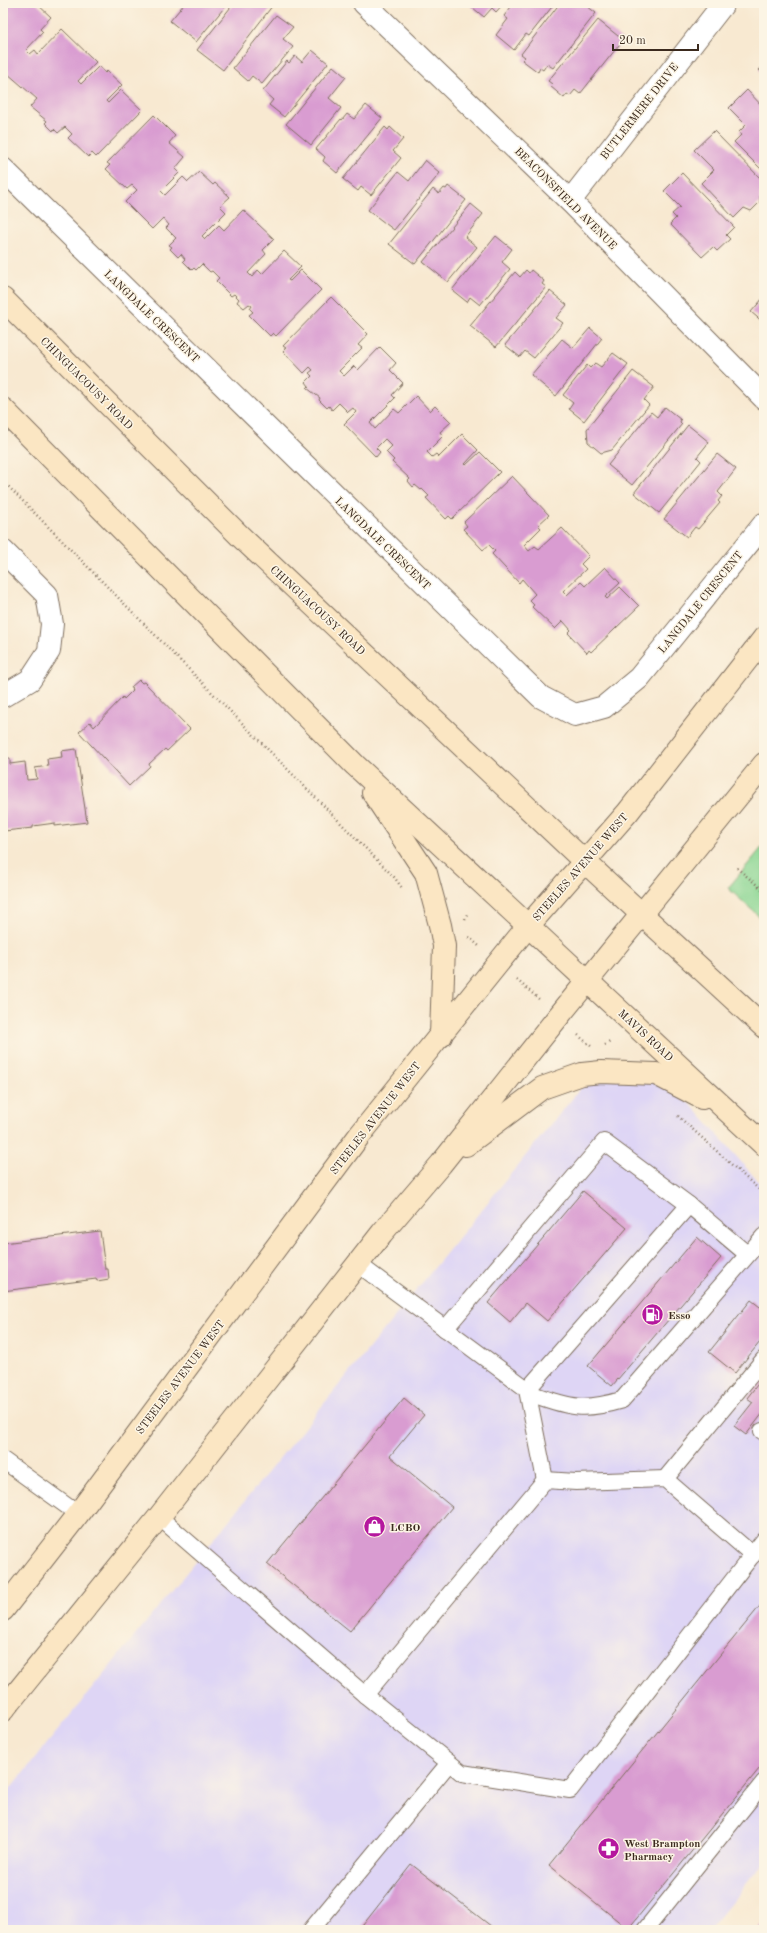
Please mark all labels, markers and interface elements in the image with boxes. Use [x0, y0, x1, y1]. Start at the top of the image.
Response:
scale bar [613, 26, 698, 52]
text: 20 m [619, 35, 646, 47]
street label: BUTLERMERE DRIVE [599, 62, 681, 162]
street label: BEACONSFIELD AVENUE [512, 146, 618, 252]
street label: LANGDALE CRESCENT [101, 269, 201, 365]
street label: CHINGUACOUSY ROAD [38, 336, 134, 433]
street label: LANGDALE CRESCENT [332, 496, 432, 592]
street label: LANGDALE CRESCENT [657, 550, 746, 656]
street label: CHINGUACOUSY ROAD [267, 564, 367, 658]
street label: STEELES AVENUE WEST [531, 812, 631, 924]
street label: MAVIS ROAD [615, 1008, 675, 1064]
street label: STEELES AVENUE WEST [329, 1061, 423, 1177]
fuel station icon: Esso [640, 1302, 666, 1328]
place label: Esso [668, 1311, 691, 1322]
street label: STEELES AVENUE WEST [135, 1319, 228, 1437]
shop icon: LCBO [362, 1514, 388, 1540]
place label: LCBO [390, 1523, 420, 1534]
pharmacy icon: West Brampton Pharmacy [595, 1836, 621, 1862]
place label: West Brampton Pharmacy [624, 1839, 700, 1863]

